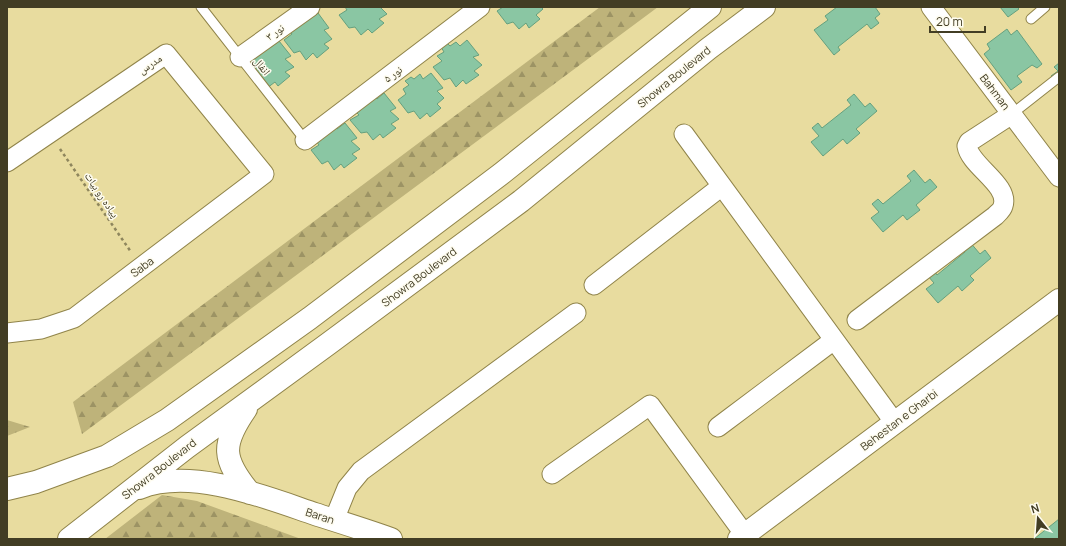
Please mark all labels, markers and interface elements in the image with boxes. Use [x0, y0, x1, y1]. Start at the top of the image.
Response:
scale bar [930, 8, 985, 34]
text: 20 m [936, 13, 963, 30]
street label: نور ۳ [262, 20, 287, 43]
street label: Showra Boulevard [634, 42, 714, 111]
street label: مدرس [135, 50, 165, 77]
street label: انفال [251, 53, 274, 78]
street label: نور ۵ [380, 62, 405, 85]
street label: Bahman [977, 71, 1014, 113]
street label: پیاده رو بیات [82, 169, 123, 221]
street label: Showra Boulevard [378, 243, 459, 310]
street label: Saba [127, 253, 156, 280]
street label: Behestan e Gharbi [857, 386, 940, 454]
street label: Showra Boulevard [118, 435, 199, 502]
north arrow [1018, 498, 1058, 538]
text: N [1029, 500, 1041, 516]
street label: ‌‌Baran [304, 504, 336, 527]

